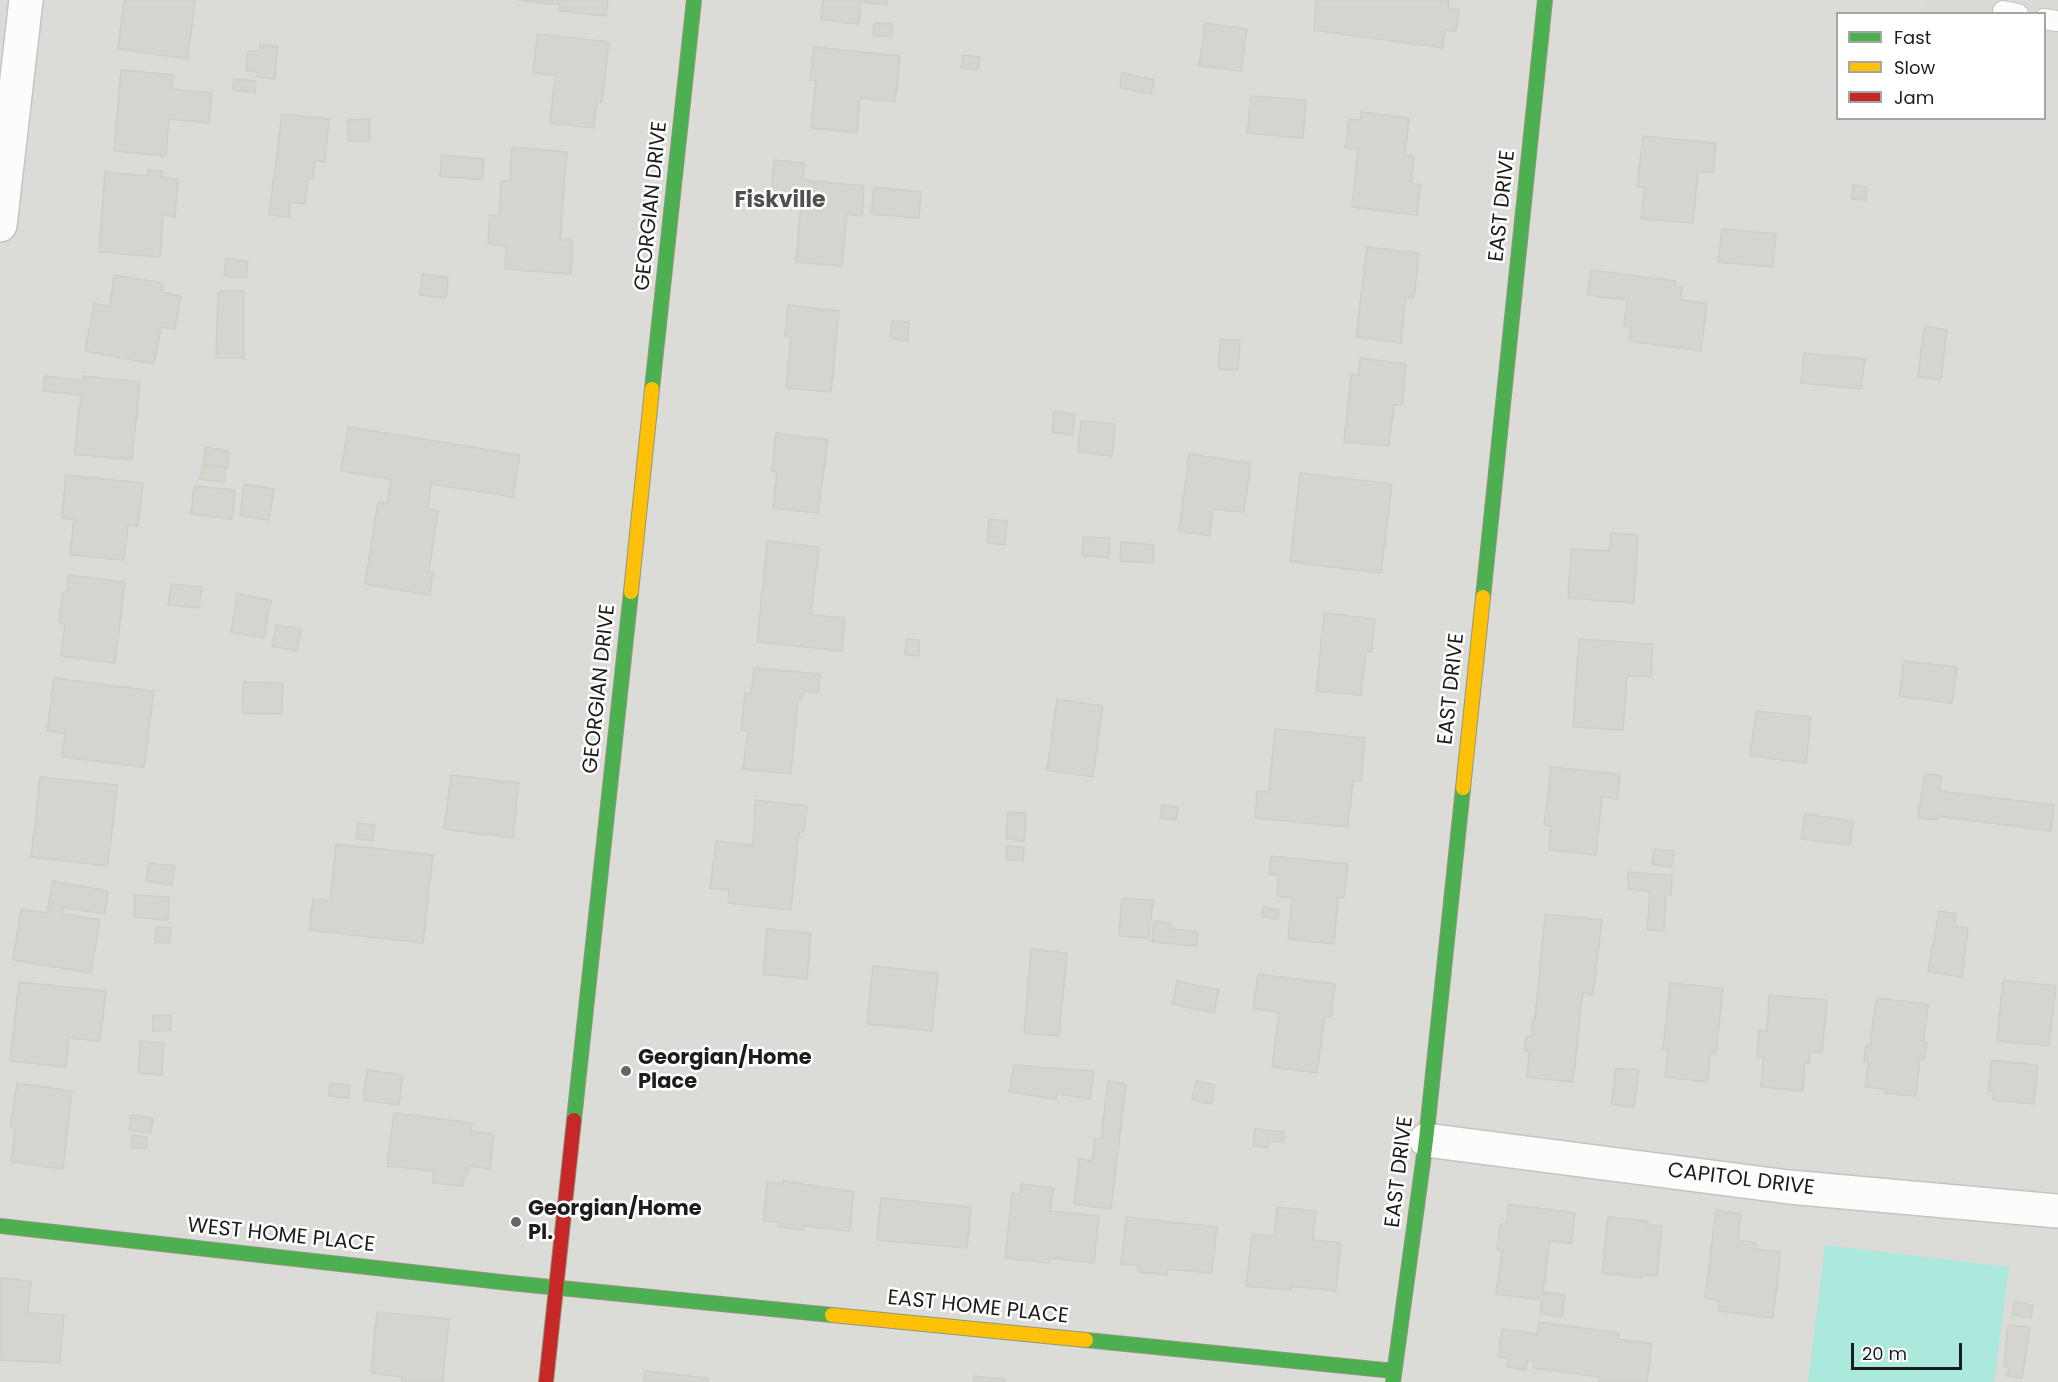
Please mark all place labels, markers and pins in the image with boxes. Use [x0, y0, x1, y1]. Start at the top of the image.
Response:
place label: Georgian/Home Place [638, 1046, 812, 1096]
marker: Georgian/Home Place [619, 1064, 633, 1078]
place label: Georgian/Home Pl. [528, 1197, 702, 1247]
marker: Georgian/Home Pl. [509, 1215, 523, 1229]

